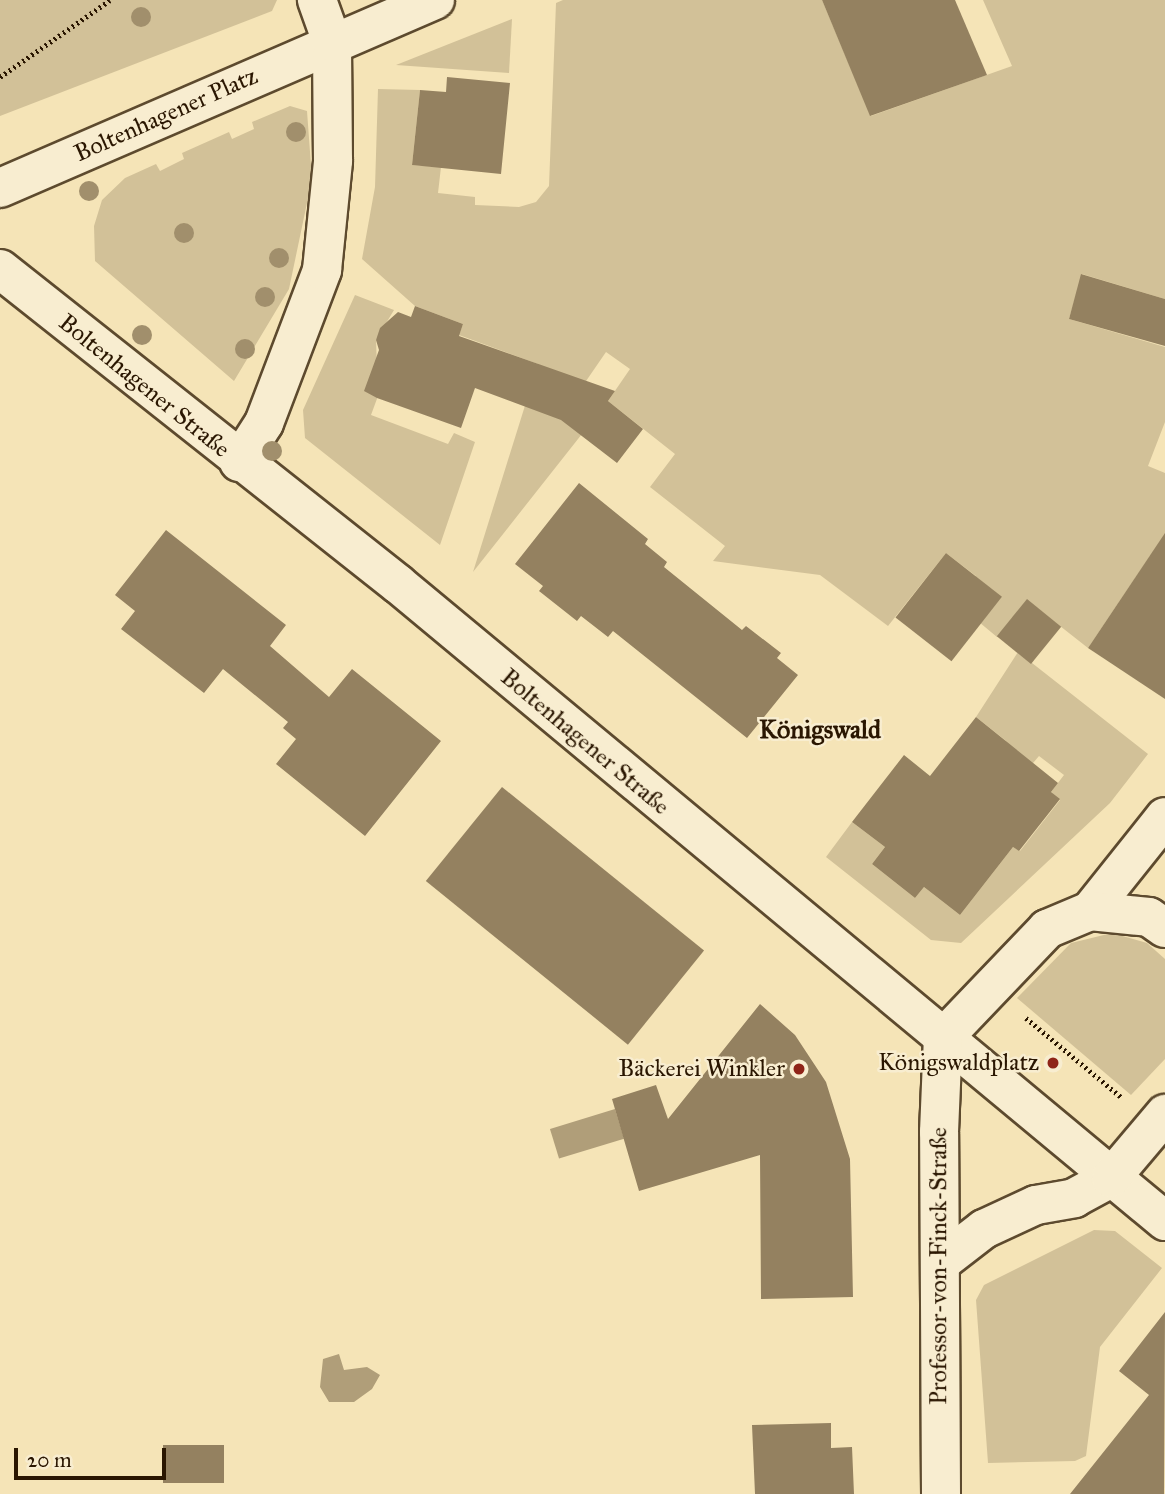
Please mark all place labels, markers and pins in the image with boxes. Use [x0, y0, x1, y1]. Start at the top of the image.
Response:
place label: Königswaldplatz [878, 1049, 1039, 1077]
place label: Bäckerei Winkler [618, 1055, 785, 1083]
marker: Königswaldplatz [1045, 1055, 1061, 1071]
marker: Bäckerei Winkler [791, 1061, 807, 1077]

